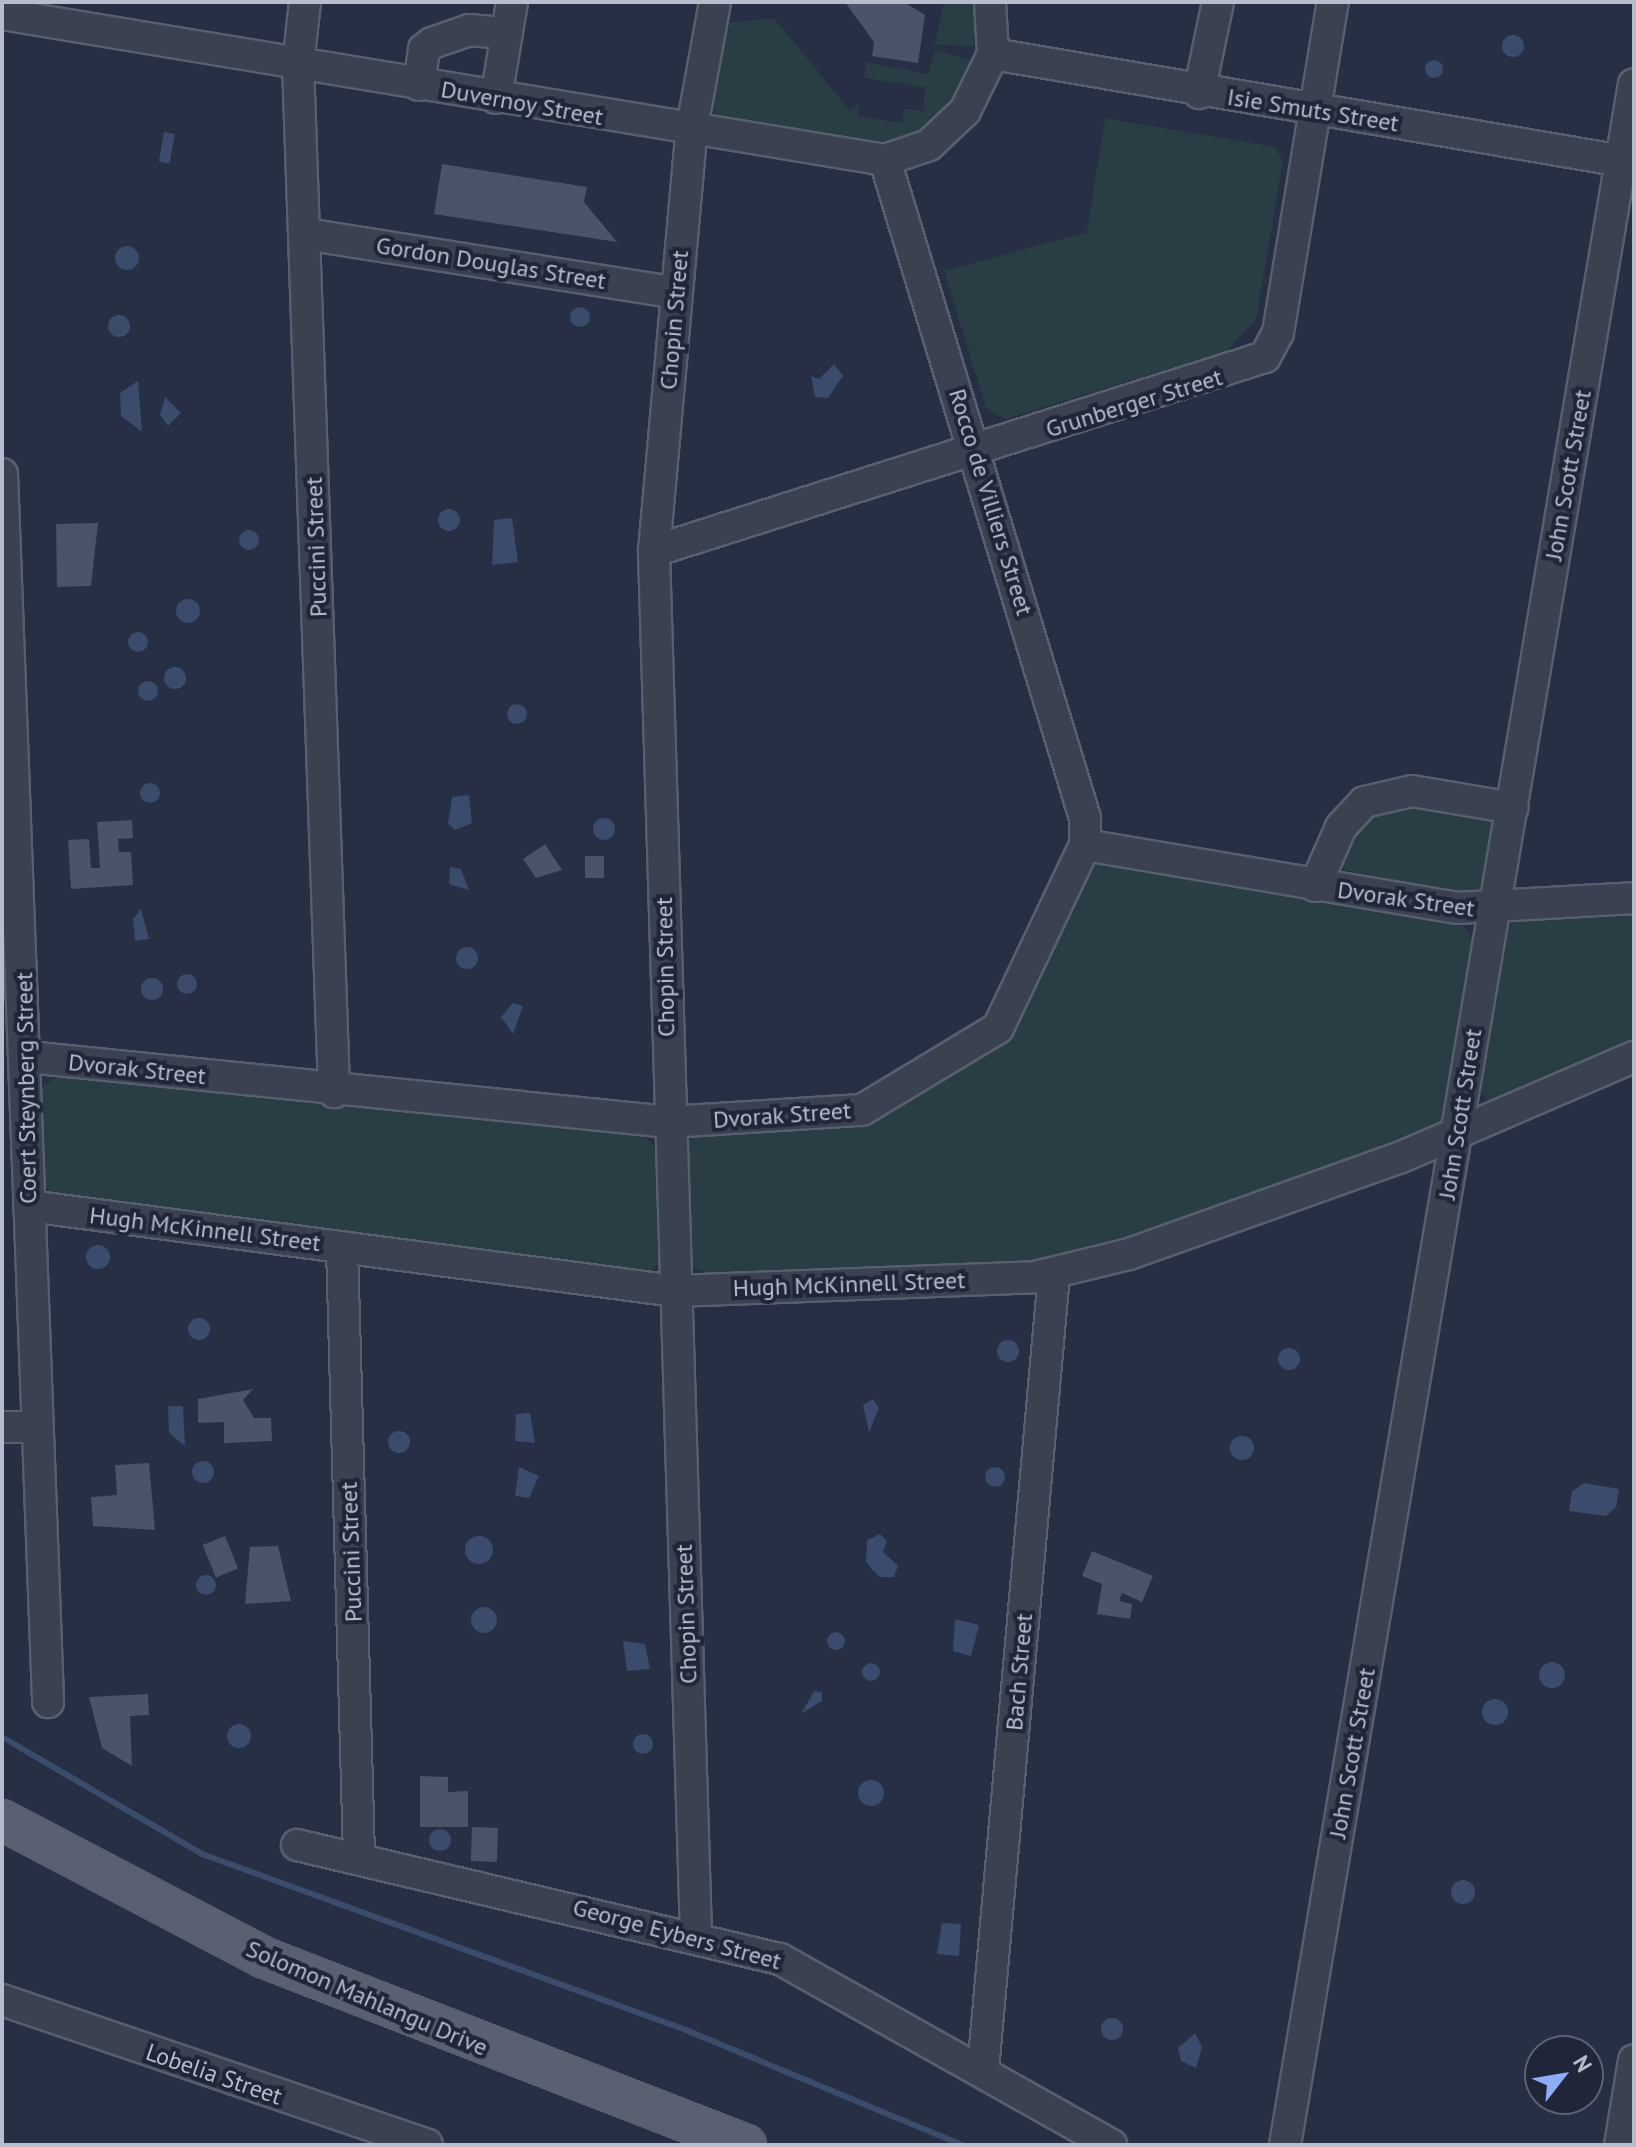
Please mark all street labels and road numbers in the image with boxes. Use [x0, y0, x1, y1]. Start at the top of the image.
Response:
street label: Duvernoy Street [438, 75, 606, 131]
street label: Isie Smuts Street [1225, 82, 1401, 138]
street label: Gordon Douglas Street [374, 231, 608, 295]
street label: Chopin Street [654, 249, 694, 391]
street label: Grunberger Street [1042, 362, 1226, 444]
street label: Rocco de Villiers Street [943, 385, 1039, 619]
street label: John Scott Street [1539, 388, 1597, 562]
street label: Puccini Street [299, 476, 333, 618]
street label: Dvorak Street [1335, 875, 1477, 923]
street label: Chopin Street [649, 897, 681, 1037]
street label: Coert Steynberg Street [10, 972, 42, 1204]
street label: John Scott Street [1432, 1027, 1488, 1201]
street label: Dvorak Street [67, 1047, 207, 1091]
street label: Dvorak Street [712, 1096, 852, 1134]
street label: Hugh McKinnell Street [88, 1201, 322, 1257]
street label: Hugh McKinnell Street [732, 1266, 966, 1302]
street label: Puccini Street [334, 1481, 368, 1623]
street label: Chopin Street [669, 1544, 703, 1684]
street label: Bach Street [1000, 1612, 1038, 1732]
street label: John Scott Street [1323, 1666, 1381, 1840]
street label: George Eybers Street [570, 1892, 784, 1976]
street label: Solomon Mahlangu Drive [242, 1934, 492, 2062]
street label: Lobelia Street [142, 2037, 286, 2111]

